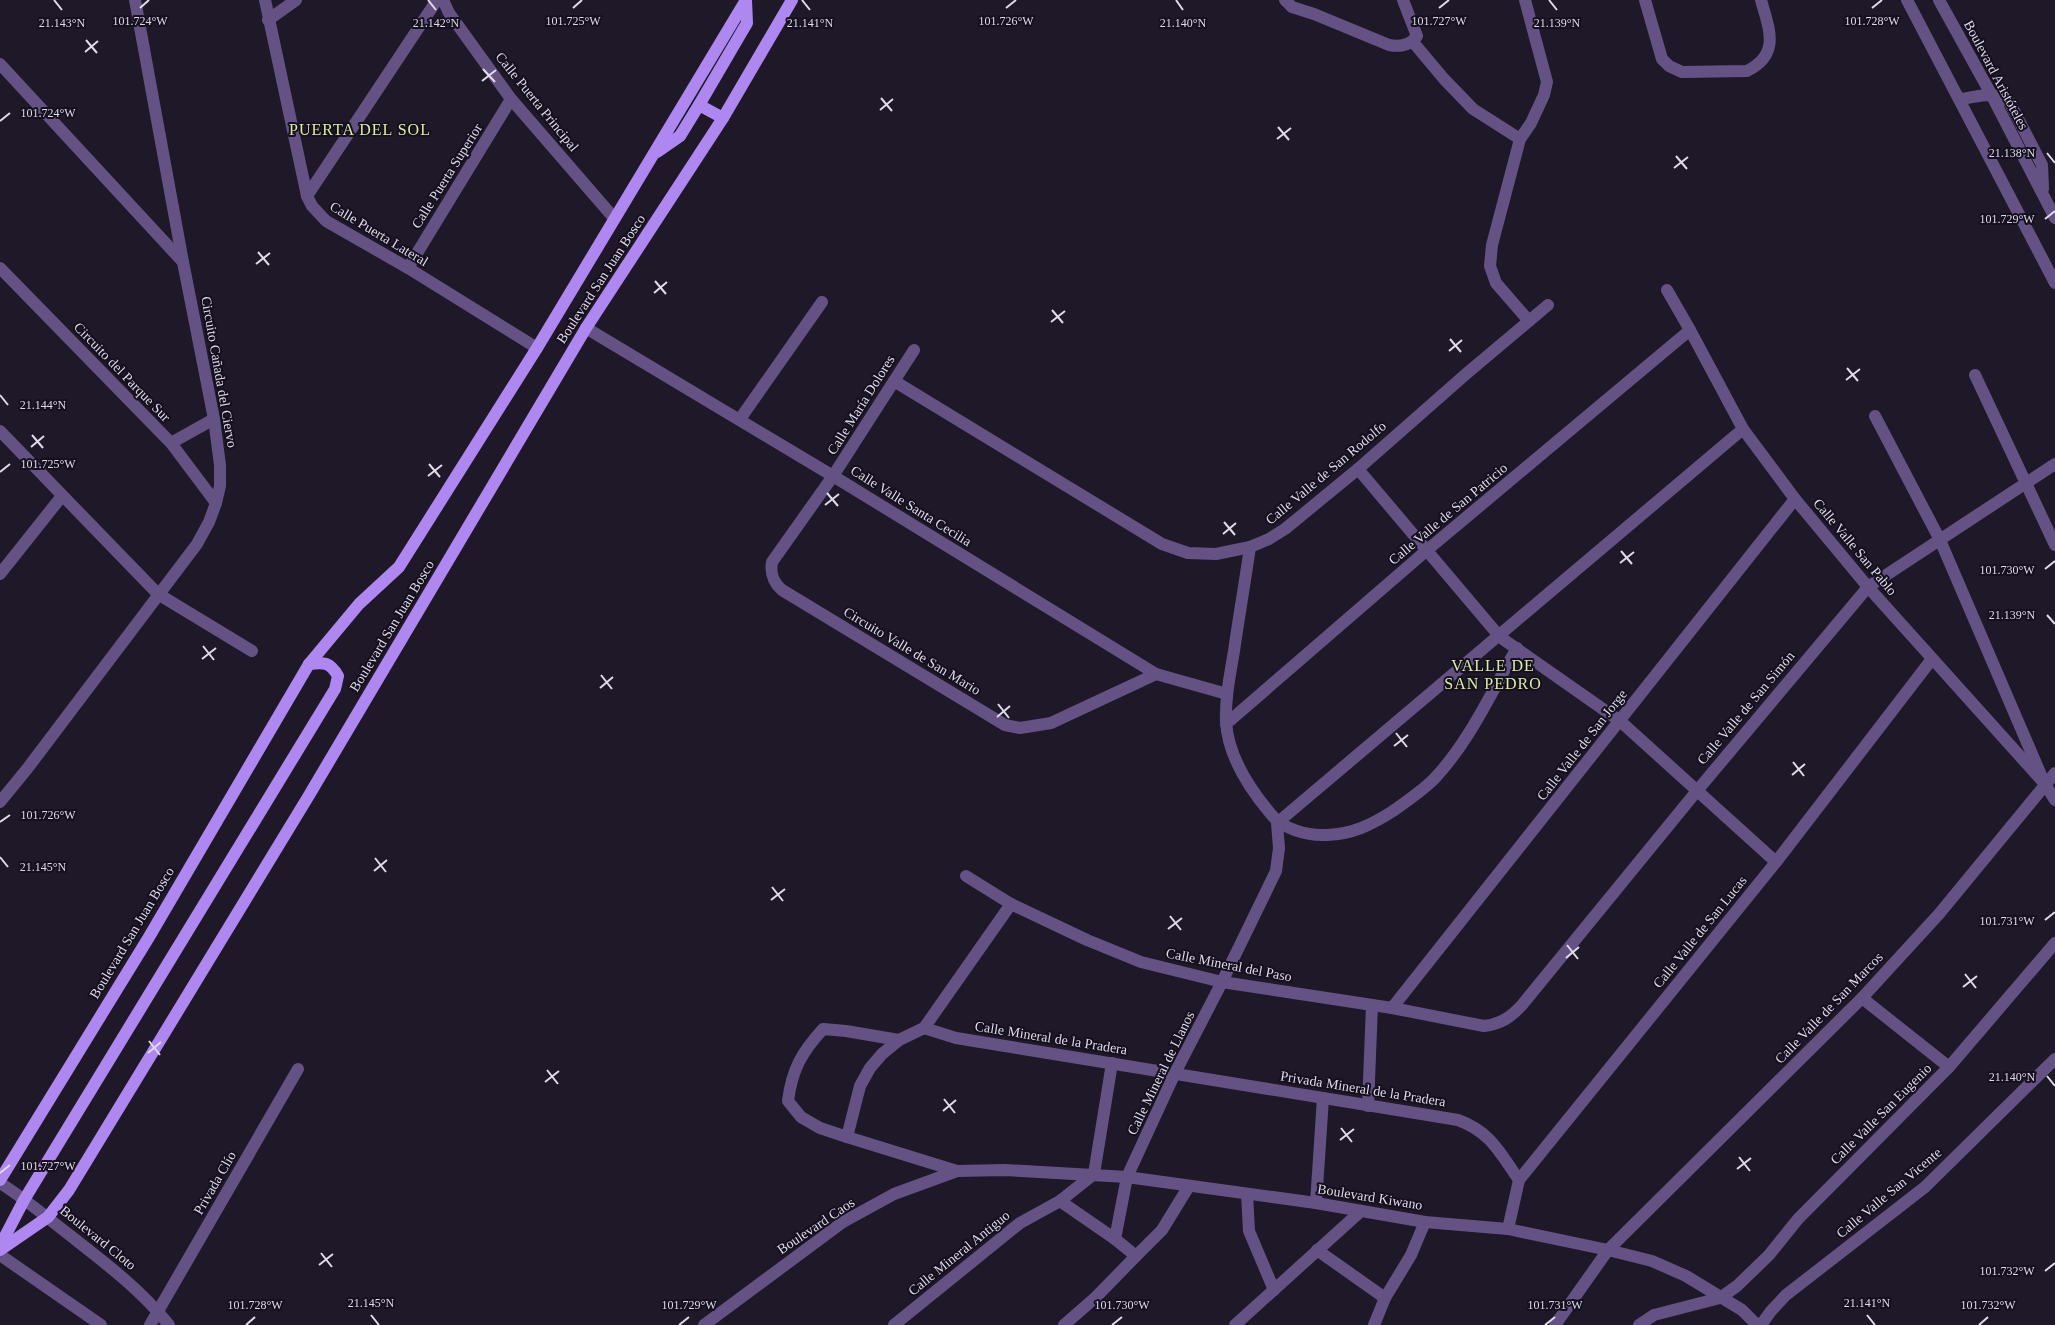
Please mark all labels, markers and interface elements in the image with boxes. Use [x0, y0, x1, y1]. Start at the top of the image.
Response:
text: 101.724°W [112, 14, 168, 28]
text: 101.725°W [545, 14, 601, 28]
text: 101.726°W [978, 14, 1034, 28]
text: 101.727°W [1411, 14, 1467, 28]
text: 101.728°W [1844, 14, 1900, 28]
text: 21.143°N [39, 16, 86, 30]
text: 21.142°N [413, 16, 460, 30]
text: 21.141°N [787, 16, 834, 30]
text: 21.140°N [1160, 16, 1207, 30]
text: 21.139°N [1534, 16, 1581, 30]
street label: Boulevard Aristóteles [1961, 18, 2031, 132]
street label: Calle Puerta Principal [493, 50, 582, 155]
text: 101.724°W [20, 106, 76, 120]
district label: PUERTA DEL SOL [289, 121, 431, 138]
street label: Calle Puerta Superior [409, 121, 485, 231]
text: 21.138°N [1989, 146, 2036, 160]
street label: Calle Puerta Lateral [327, 199, 431, 269]
street label: Boulevard San Juan Bosco [554, 212, 648, 346]
text: 101.729°W [1979, 212, 2035, 226]
street label: Circuito Cañada del Ciervo [198, 295, 240, 449]
street label: Circuito del Parque Sur [71, 319, 173, 425]
street label: Calle María Dolores [824, 353, 898, 457]
text: 21.144°N [20, 398, 67, 412]
street label: Calle Valle de San Rodolfo [1263, 418, 1389, 528]
text: 101.725°W [20, 457, 76, 471]
street label: Calle Valle de San Patricio [1386, 460, 1510, 568]
street label: Calle Valle Santa Cecilia [848, 463, 975, 550]
street label: Calle Valle San Pablo [1810, 496, 1900, 598]
street label: Boulevard San Juan Bosco [347, 558, 437, 694]
text: 101.730°W [1979, 563, 2035, 577]
street label: Circuito Valle de San Mario [841, 604, 983, 698]
text: 21.139°N [1989, 608, 2036, 622]
street label: Calle Valle de San Simón [1694, 648, 1798, 768]
district label: VALLE DE SAN PEDRO [1444, 657, 1542, 692]
street label: Calle Valle de San Jorge [1534, 687, 1630, 803]
text: 101.726°W [20, 808, 76, 822]
text: 21.145°N [20, 860, 67, 874]
street label: Boulevard San Juan Bosco [87, 865, 177, 1001]
street label: Calle Valle de San Lucas [1650, 873, 1750, 991]
text: 101.731°W [1979, 914, 2035, 928]
street label: Calle Mineral del Paso [1165, 945, 1293, 985]
street label: Calle Valle de San Marcos [1772, 949, 1886, 1067]
street label: Calle Mineral de Llanos [1125, 1009, 1197, 1137]
street label: Calle Mineral de la Pradera [974, 1019, 1129, 1058]
street label: Calle Valle San Eugenio [1828, 1061, 1934, 1167]
street label: Privada Mineral de la Pradera [1279, 1069, 1447, 1110]
text: 21.140°N [1989, 1070, 2036, 1084]
street label: Calle Valle San Vicente [1834, 1145, 1944, 1241]
street label: Privada Clío [191, 1149, 239, 1217]
text: 101.727°W [20, 1159, 76, 1173]
street label: Boulevard Kiwano [1316, 1181, 1424, 1213]
street label: Boulevard Caos [775, 1195, 857, 1257]
street label: Boulevard Cloto [57, 1203, 139, 1273]
street label: Calle Mineral Antiguo [905, 1208, 1013, 1298]
text: 101.732°W [1979, 1264, 2035, 1278]
text: 21.145°N [348, 1296, 395, 1310]
text: 21.141°N [1844, 1296, 1891, 1310]
text: 101.728°W [227, 1298, 283, 1312]
text: 101.729°W [661, 1298, 717, 1312]
text: 101.730°W [1094, 1298, 1150, 1312]
text: 101.731°W [1527, 1298, 1583, 1312]
text: 101.732°W [1960, 1298, 2016, 1312]

